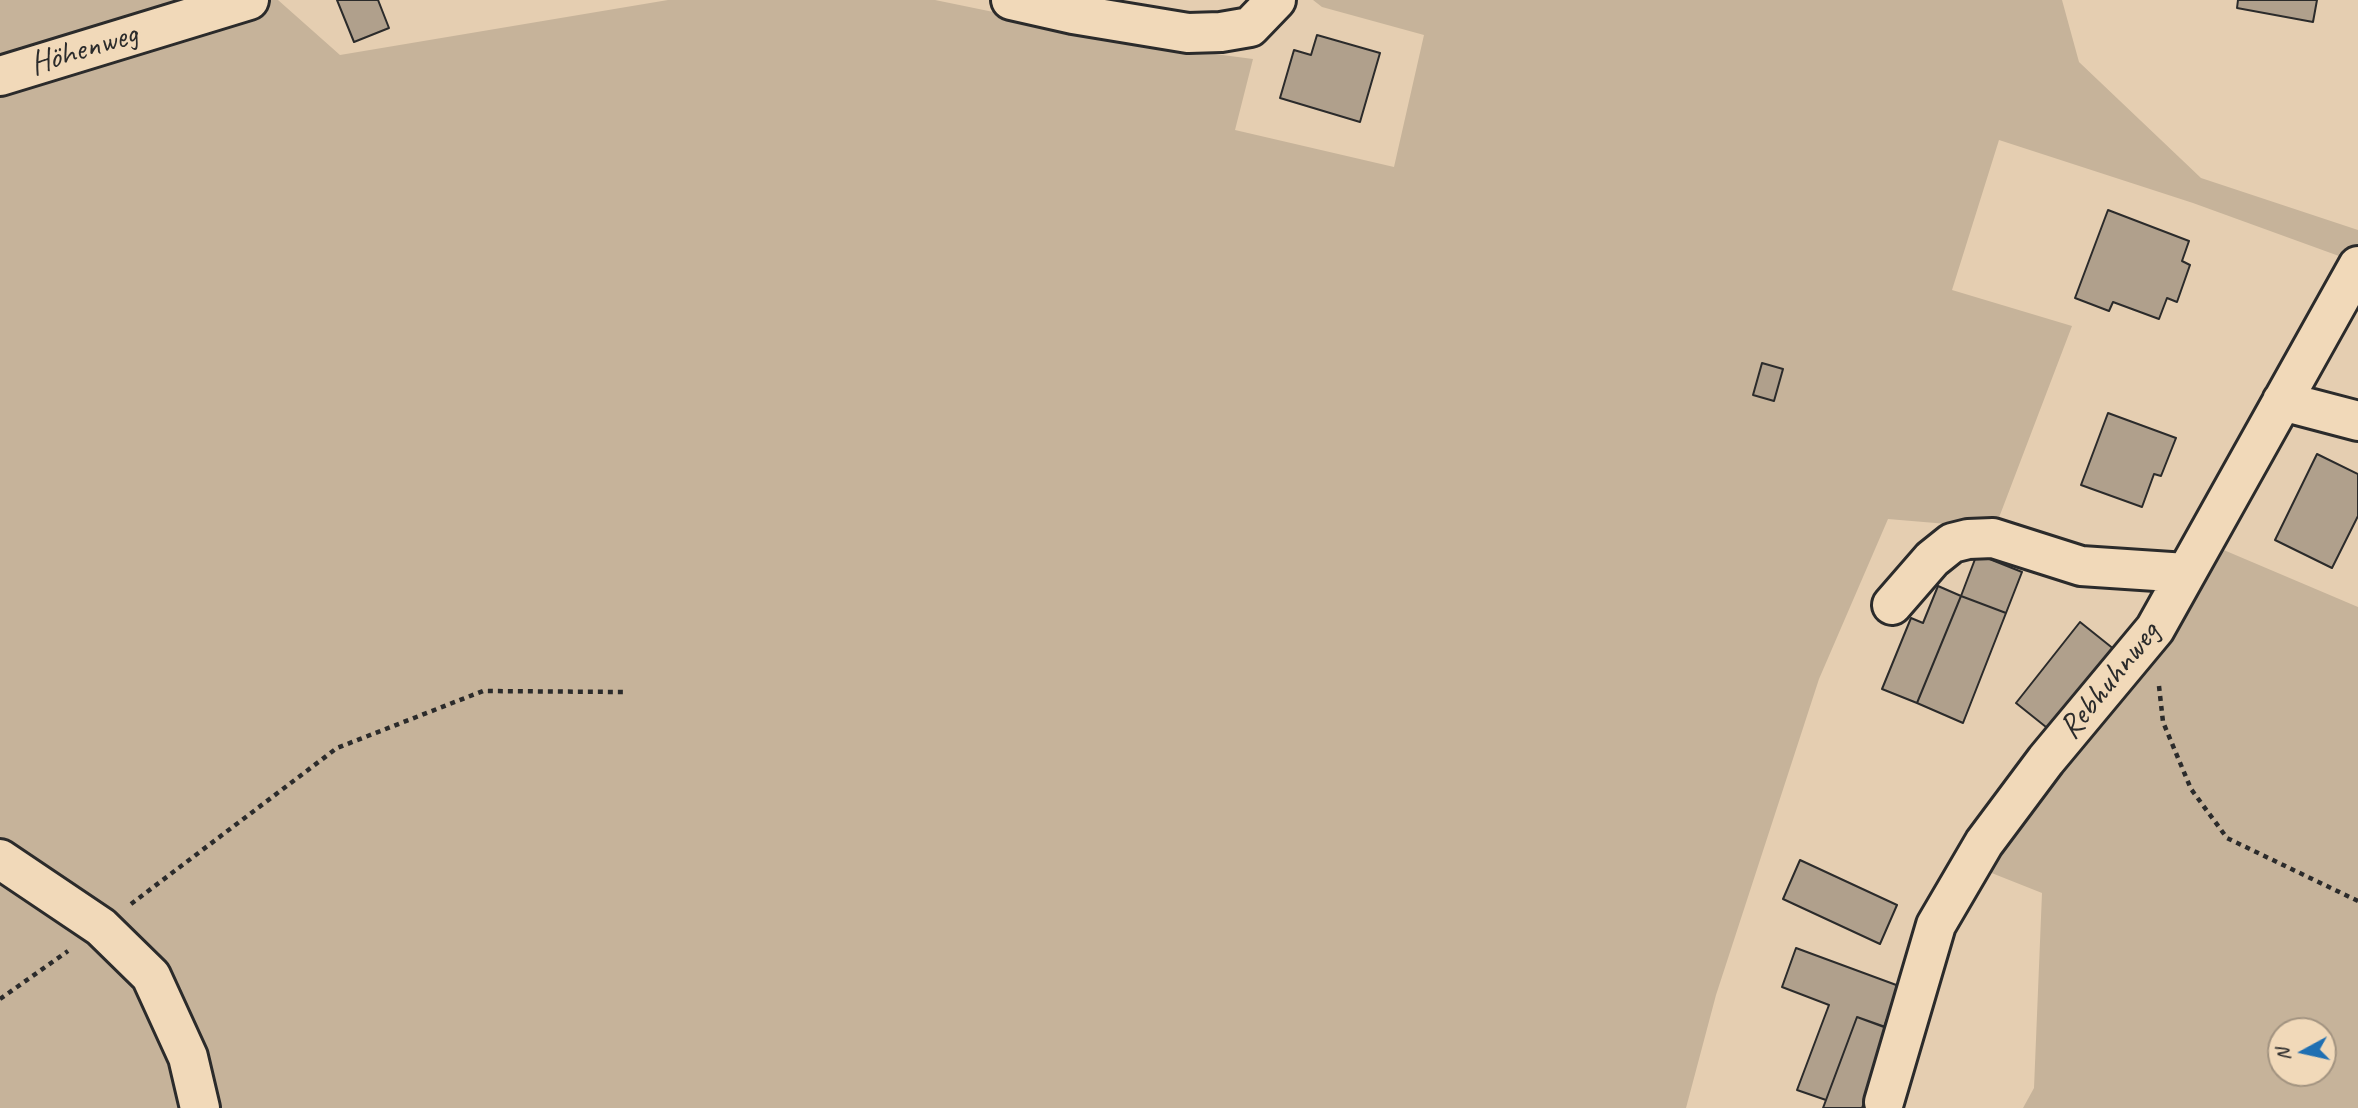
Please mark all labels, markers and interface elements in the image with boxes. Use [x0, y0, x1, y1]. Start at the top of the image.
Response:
street label: Höhenweg [25, 15, 143, 85]
street label: Rebhuhnweg [2051, 615, 2169, 747]
north arrow [2267, 1017, 2337, 1087]
text: N [2270, 1047, 2296, 1062]

